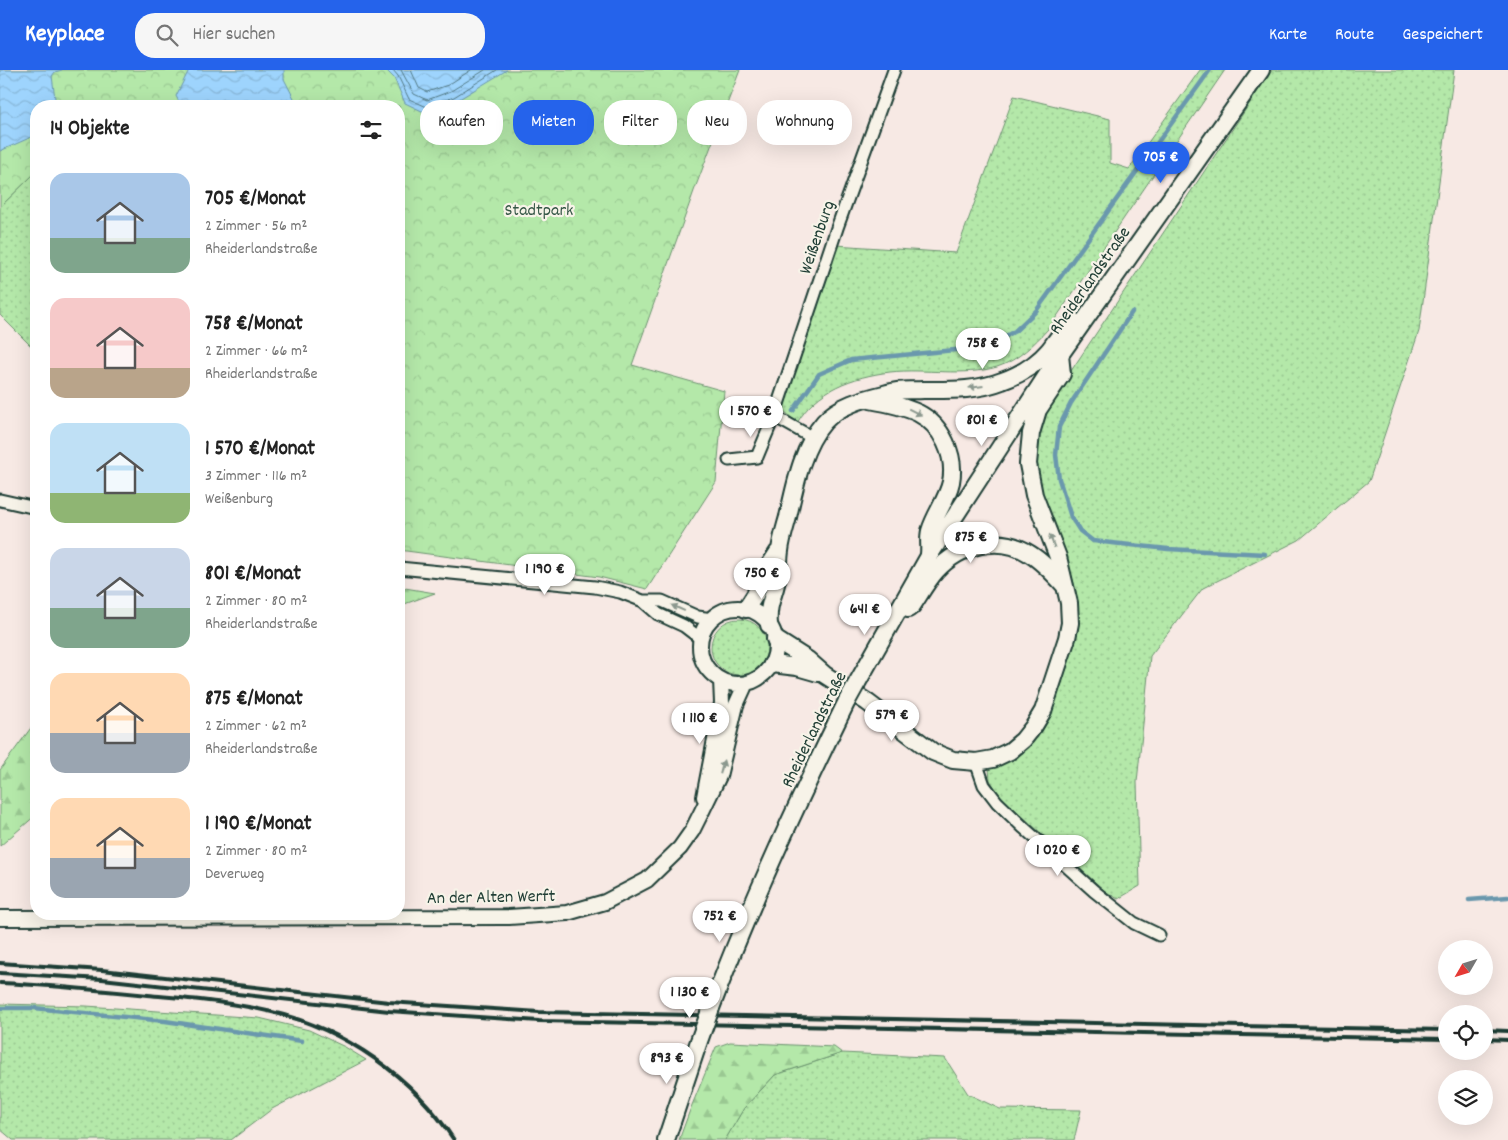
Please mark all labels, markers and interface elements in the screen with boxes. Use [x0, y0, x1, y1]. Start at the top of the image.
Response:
search box [135, 13, 485, 58]
text: Keyplace [25, 18, 105, 52]
icon: search [153, 21, 181, 49]
text: Hier suchen [193, 22, 275, 49]
text: Karte [1269, 23, 1307, 48]
text: Route [1335, 23, 1374, 48]
text: Gespeichert [1402, 23, 1483, 48]
chip: Kaufen [420, 100, 503, 145]
chip: Mieten [513, 100, 594, 145]
chip: Filter [604, 100, 677, 145]
chip: Neu [687, 100, 747, 145]
chip: Wohnung [757, 100, 852, 145]
text: 14 Objekte [50, 115, 130, 145]
icon: filters [357, 116, 385, 144]
pin: 705 € [1126, 142, 1196, 184]
text: 705 € [1144, 146, 1178, 169]
text: 705 €/Monat [205, 185, 306, 215]
icon: home [90, 193, 150, 253]
street label: Weißenburg [794, 197, 843, 278]
park label: Stadtpark [505, 199, 573, 224]
text: 2 Zimmer · 56 m² [205, 215, 307, 238]
street label: Rheiderlandstraße [1045, 222, 1138, 340]
text: Rheiderlandstraße [205, 238, 318, 261]
text: 758 €/Monat [205, 310, 303, 340]
icon: home [90, 318, 150, 378]
pin: 758 € [948, 328, 1018, 370]
text: 758 € [967, 332, 999, 355]
text: 2 Zimmer · 66 m² [205, 340, 308, 363]
text: Rheiderlandstraße [205, 363, 318, 386]
one-way arrow [968, 383, 984, 391]
pin: 1 570 € [705, 396, 797, 438]
text: 1 570 € [730, 400, 772, 423]
pin: 801 € [947, 404, 1017, 447]
one-way arrow [908, 408, 922, 416]
text: 801 € [966, 409, 998, 432]
text: 1 570 €/Monat [205, 435, 315, 465]
icon: home [90, 443, 150, 503]
text: 3 Zimmer · 116 m² [205, 465, 307, 488]
text: Weißenburg [205, 488, 273, 511]
pin: 875 € [936, 522, 1006, 564]
text: 875 € [955, 526, 987, 549]
one-way arrow [1048, 533, 1056, 548]
pin: 1 190 € [499, 554, 591, 596]
text: 1 190 € [525, 558, 565, 581]
pin: 750 € [727, 558, 797, 600]
text: 801 €/Monat [205, 560, 301, 590]
text: 750 € [745, 562, 779, 585]
icon: home [90, 568, 150, 628]
text: 2 Zimmer · 80 m² [205, 590, 307, 613]
pin: 641 € [830, 594, 900, 636]
text: 641 € [850, 598, 880, 621]
one-way arrow [671, 603, 685, 611]
text: Rheiderlandstraße [205, 613, 318, 636]
street label: Rheiderlandstraße [776, 668, 854, 792]
text: 875 €/Monat [205, 685, 303, 715]
icon: home [90, 693, 150, 753]
pin: 579 € [857, 700, 927, 742]
pin: 1 110 € [654, 702, 746, 745]
text: 579 € [875, 704, 909, 727]
text: 1 110 € [682, 707, 718, 730]
text: 2 Zimmer · 62 m² [205, 715, 307, 738]
text: Rheiderlandstraße [205, 738, 318, 761]
one-way arrow [718, 759, 726, 774]
text: 1 190 €/Monat [205, 810, 312, 840]
icon: home [90, 818, 150, 878]
pin: 1 020 € [1012, 834, 1104, 877]
text: 1 020 € [1036, 839, 1080, 862]
text: 2 Zimmer · 80 m² [205, 840, 307, 863]
text: Deverweg [205, 863, 264, 886]
street label: An der Alten Werft [427, 885, 556, 912]
pin: 752 € [685, 900, 755, 943]
text: 752 € [703, 905, 737, 928]
north arrow [1438, 940, 1492, 995]
map controls [1438, 940, 1493, 1125]
pin: 1 130 € [644, 976, 736, 1019]
text: 1 130 € [670, 981, 710, 1004]
button: locate [1438, 1005, 1493, 1060]
pin: 893 € [632, 1042, 702, 1085]
text: 893 € [650, 1047, 684, 1070]
button: layers [1438, 1070, 1493, 1125]

